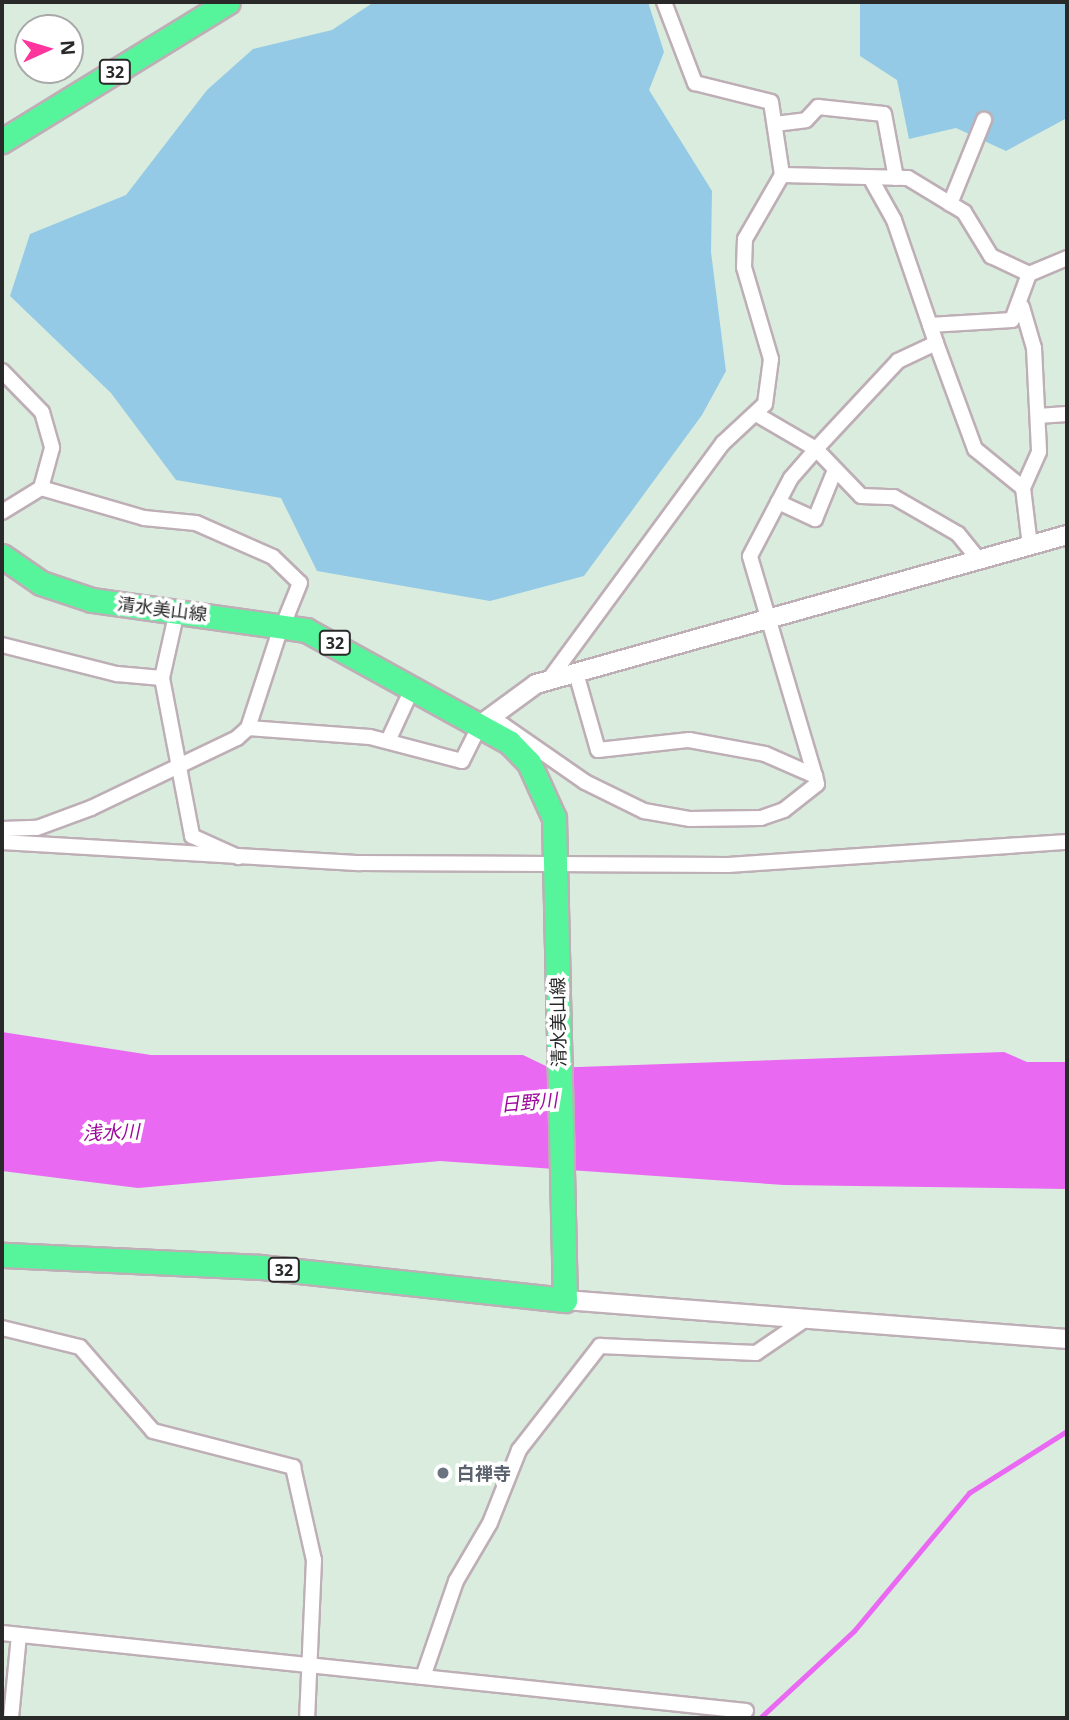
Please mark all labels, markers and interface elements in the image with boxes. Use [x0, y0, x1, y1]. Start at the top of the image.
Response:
north arrow [14, 14, 84, 84]
text: N [54, 39, 81, 56]
road number: 32 [97, 60, 132, 85]
street label: 清水美山線 [116, 593, 208, 625]
road number: 32 [318, 630, 352, 656]
street label: 清水美山線 [546, 977, 570, 1067]
water label: 日野川 [500, 1089, 558, 1117]
water label: 浅水川 [82, 1121, 140, 1145]
road number: 32 [266, 1258, 302, 1282]
place label: 白禅寺 [457, 1462, 511, 1484]
marker: 白禅寺 [435, 1465, 451, 1481]

